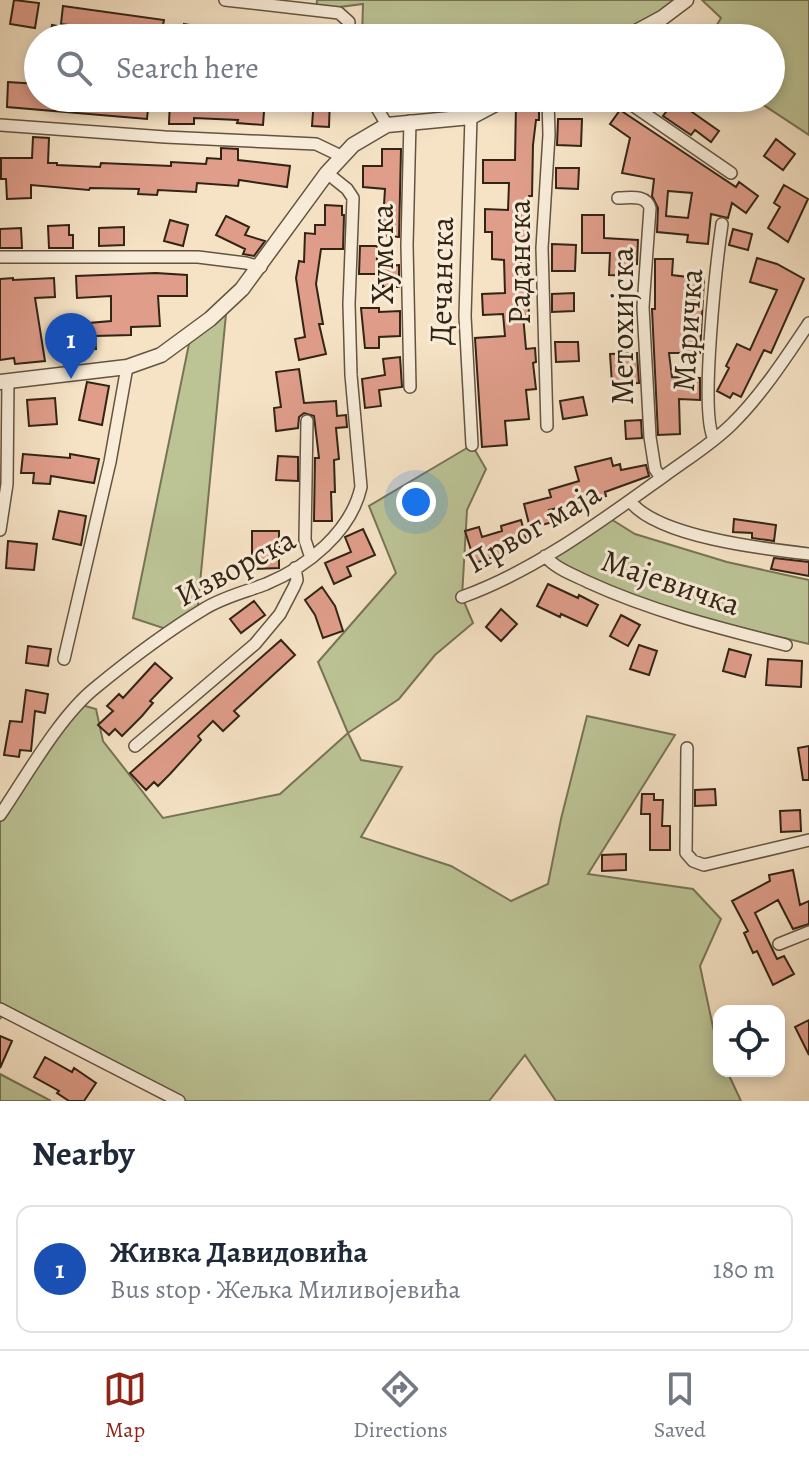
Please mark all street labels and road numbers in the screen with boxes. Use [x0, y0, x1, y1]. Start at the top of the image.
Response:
street label: Раданска [497, 199, 541, 325]
street label: Хумска [360, 203, 404, 304]
street label: Дечанска [418, 216, 464, 346]
street label: Метохијска [600, 247, 644, 405]
street label: Маричка [661, 267, 713, 393]
street label: Првог маја [457, 470, 609, 583]
street label: Изворска [167, 517, 303, 617]
street label: Мајевичка [596, 538, 747, 626]

